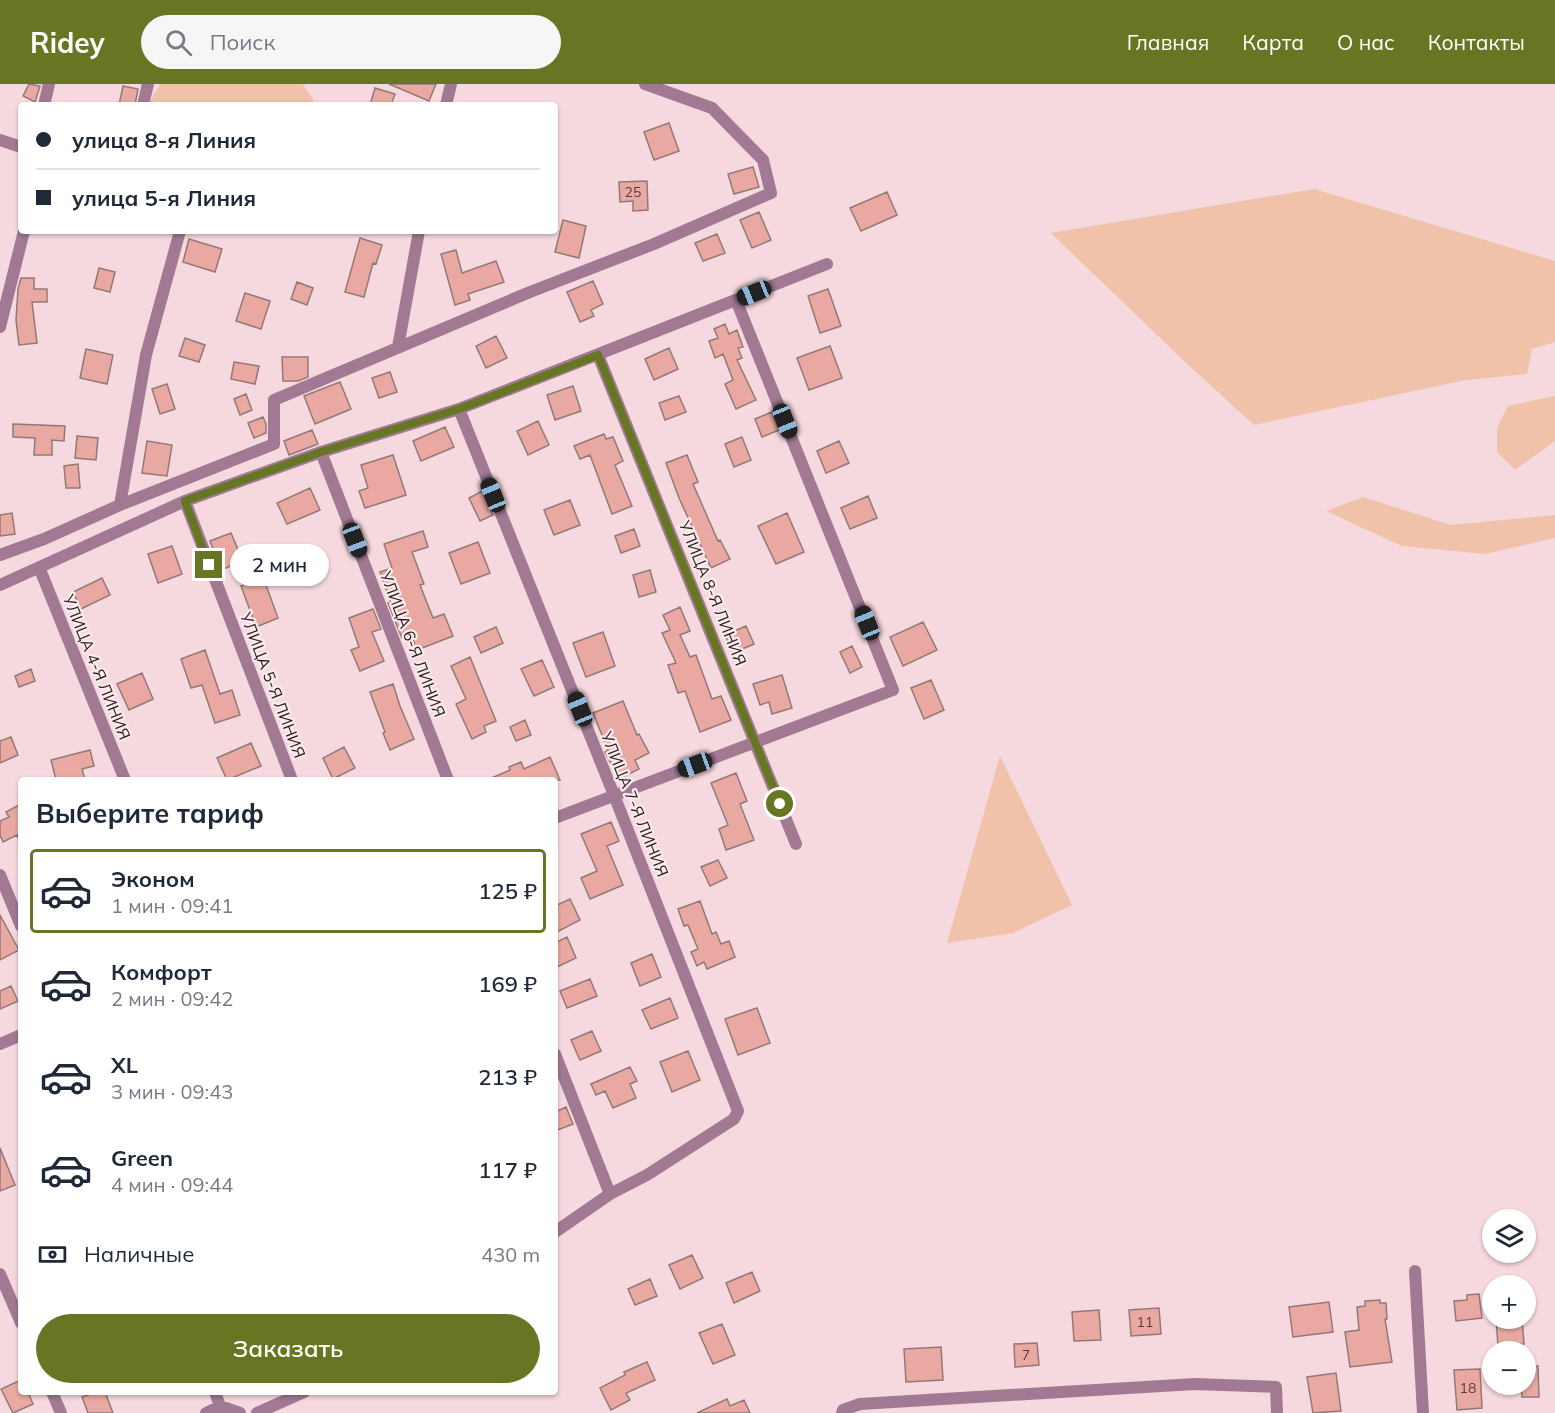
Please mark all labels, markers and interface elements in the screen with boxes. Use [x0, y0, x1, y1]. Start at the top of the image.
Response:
search box [141, 15, 561, 69]
text: Ridey [30, 25, 105, 60]
icon: search [162, 26, 195, 59]
text: Поиск [210, 28, 275, 56]
text: Главная [1127, 29, 1209, 55]
text: Карта [1242, 29, 1304, 55]
text: О нас [1337, 29, 1395, 55]
text: Контакты [1428, 29, 1525, 55]
text: улица 8-я Линия [72, 126, 256, 154]
house number: 25 [625, 183, 641, 201]
text: улица 5-я Линия [72, 184, 256, 212]
car [734, 278, 774, 308]
car [770, 401, 800, 441]
car [478, 475, 508, 515]
street label: УЛИЦА 8-Я ЛИНИЯ [674, 517, 751, 668]
car [340, 520, 370, 560]
callout: 2 мин [230, 544, 329, 586]
route end [195, 551, 222, 578]
text: 2 мин [252, 552, 307, 577]
street label: УЛИЦА 6-Я ЛИНИЯ [376, 567, 450, 720]
street label: УЛИЦА 4-Я ЛИНИЯ [58, 591, 135, 742]
car [852, 603, 882, 643]
street label: УЛИЦА 5-Я ЛИНИЯ [236, 608, 310, 761]
car [565, 689, 595, 729]
street label: УЛИЦА 7-Я ЛИНИЯ [596, 728, 673, 879]
car [675, 750, 715, 780]
route start [766, 790, 793, 817]
text: Выберите тариф [36, 796, 264, 830]
icon: car [39, 864, 93, 918]
text: Эконом [111, 865, 195, 893]
text: 125 ₽ [478, 877, 537, 905]
text: 1 мин · 09:41 [111, 893, 233, 918]
icon: car [39, 957, 93, 1011]
text: Комфорт [111, 958, 212, 986]
text: 169 ₽ [478, 970, 537, 998]
text: 2 мин · 09:42 [111, 986, 233, 1011]
icon: car [39, 1050, 93, 1104]
text: XL [111, 1051, 138, 1079]
text: 213 ₽ [478, 1063, 537, 1091]
text: 3 мин · 09:43 [111, 1079, 233, 1104]
icon: car [39, 1143, 93, 1197]
text: Green [111, 1144, 173, 1172]
text: 117 ₽ [478, 1156, 537, 1184]
text: 4 мин · 09:44 [111, 1172, 233, 1197]
map controls [1482, 1209, 1536, 1395]
button: layers [1482, 1209, 1536, 1263]
icon: cash [36, 1238, 69, 1271]
text: Наличные [84, 1240, 194, 1268]
text: 430 m [481, 1242, 540, 1267]
button: + [1482, 1275, 1536, 1329]
house number: 11 [1137, 1313, 1153, 1331]
button: Заказать [36, 1314, 540, 1383]
button: − [1482, 1341, 1536, 1395]
house number: 7 [1022, 1346, 1030, 1364]
house number: 18 [1460, 1379, 1476, 1397]

